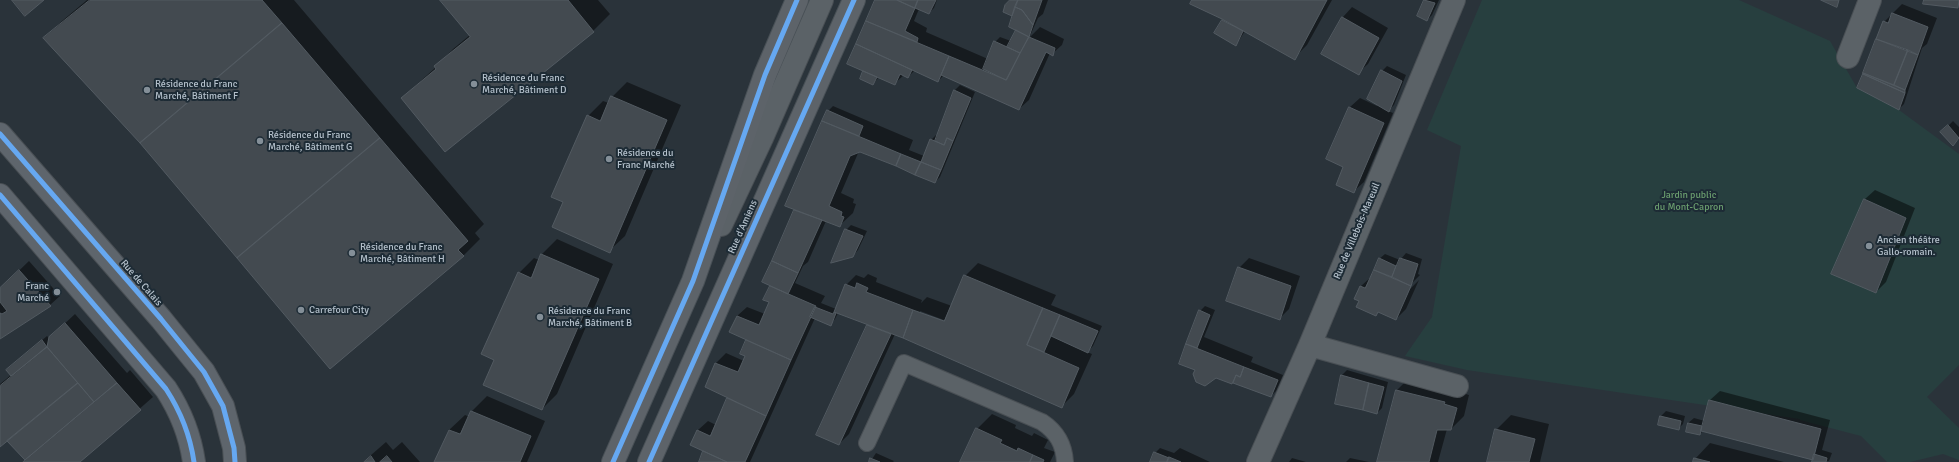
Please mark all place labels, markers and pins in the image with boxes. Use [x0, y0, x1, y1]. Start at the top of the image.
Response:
place label: Résidence du Franc Marché, Bâtiment D [482, 72, 567, 96]
place label: Résidence du Franc Marché, Bâtiment F [155, 78, 238, 102]
marker: Résidence du Franc Marché, Bâtiment D [469, 79, 479, 89]
marker: Résidence du Franc Marché, Bâtiment F [142, 85, 152, 95]
place label: Résidence du Franc Marché, Bâtiment G [268, 129, 353, 152]
marker: Résidence du Franc Marché, Bâtiment G [255, 136, 265, 146]
place label: Résidence du Franc Marché [617, 147, 675, 170]
marker: Résidence du Franc Marché [604, 154, 614, 164]
place label: Ancien théâtre Gallo-romain. [1877, 234, 1940, 258]
place label: Résidence du Franc Marché, Bâtiment H [360, 241, 445, 264]
marker: Ancien théâtre Gallo-romain. [1864, 241, 1874, 251]
marker: Résidence du Franc Marché, Bâtiment H [347, 248, 357, 258]
place label: Franc Marché [17, 280, 49, 304]
marker: Franc Marché [52, 287, 62, 297]
place label: Carrefour City [309, 304, 369, 316]
marker: Carrefour City [296, 305, 306, 315]
place label: Résidence du Franc Marché, Bâtiment B [548, 305, 632, 328]
marker: Résidence du Franc Marché, Bâtiment B [535, 312, 545, 322]

